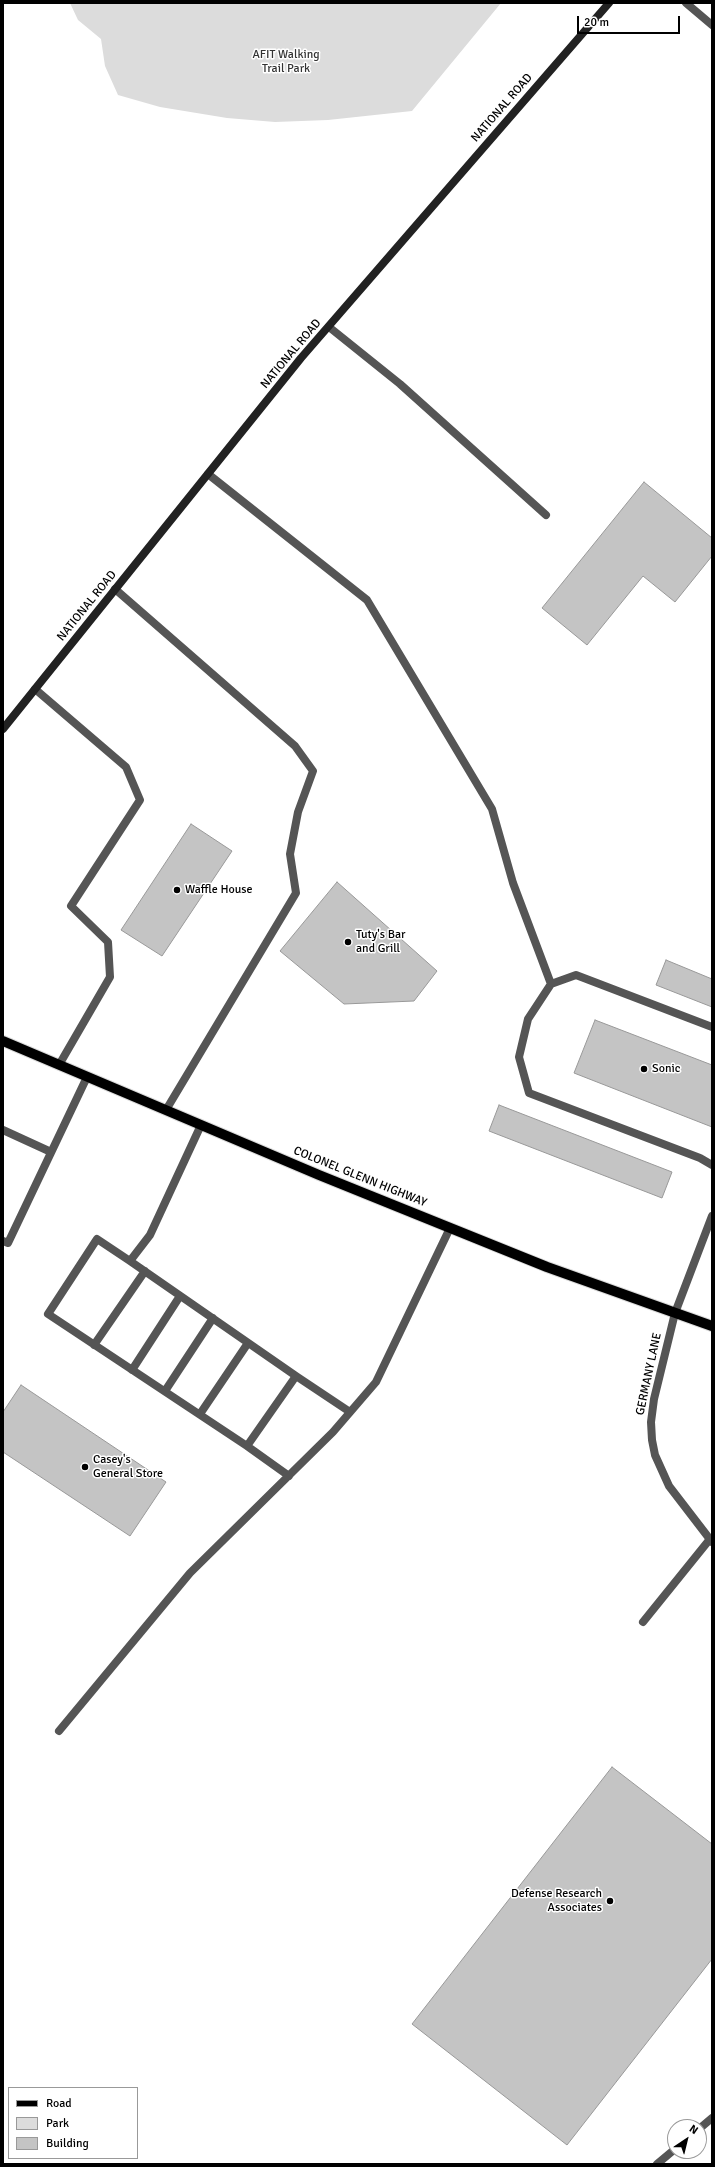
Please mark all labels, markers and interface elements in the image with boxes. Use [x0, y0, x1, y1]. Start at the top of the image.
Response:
scale bar [579, 8, 682, 34]
text: 20 m [584, 15, 609, 30]
park label: AFIT Walking Trail Park [252, 48, 320, 76]
street label: NATIONAL ROAD [468, 71, 536, 145]
street label: NATIONAL ROAD [258, 316, 324, 392]
street label: NATIONAL ROAD [54, 568, 120, 644]
place label: Waffle House [185, 883, 253, 897]
marker: Waffle House [172, 885, 182, 895]
place label: Tuty's Bar and Grill [356, 928, 405, 956]
marker: Tuty's Bar and Grill [343, 937, 353, 947]
place label: Sonic [652, 1062, 680, 1076]
marker: Sonic [639, 1064, 649, 1074]
street label: COLONEL GLENN HIGHWAY [291, 1144, 429, 1210]
street label: GERMANY LANE [633, 1331, 665, 1417]
place label: Casey's General Store [93, 1453, 163, 1481]
marker: Casey's General Store [80, 1462, 90, 1472]
place label: Defense Research Associates [511, 1887, 602, 1915]
marker: Defense Research Associates [605, 1896, 615, 1906]
legend [8, 2087, 138, 2159]
text: Road [46, 2096, 72, 2111]
text: Park [46, 2116, 69, 2131]
north arrow [667, 2119, 707, 2159]
text: N [687, 2122, 700, 2137]
text: Building [46, 2136, 89, 2151]

